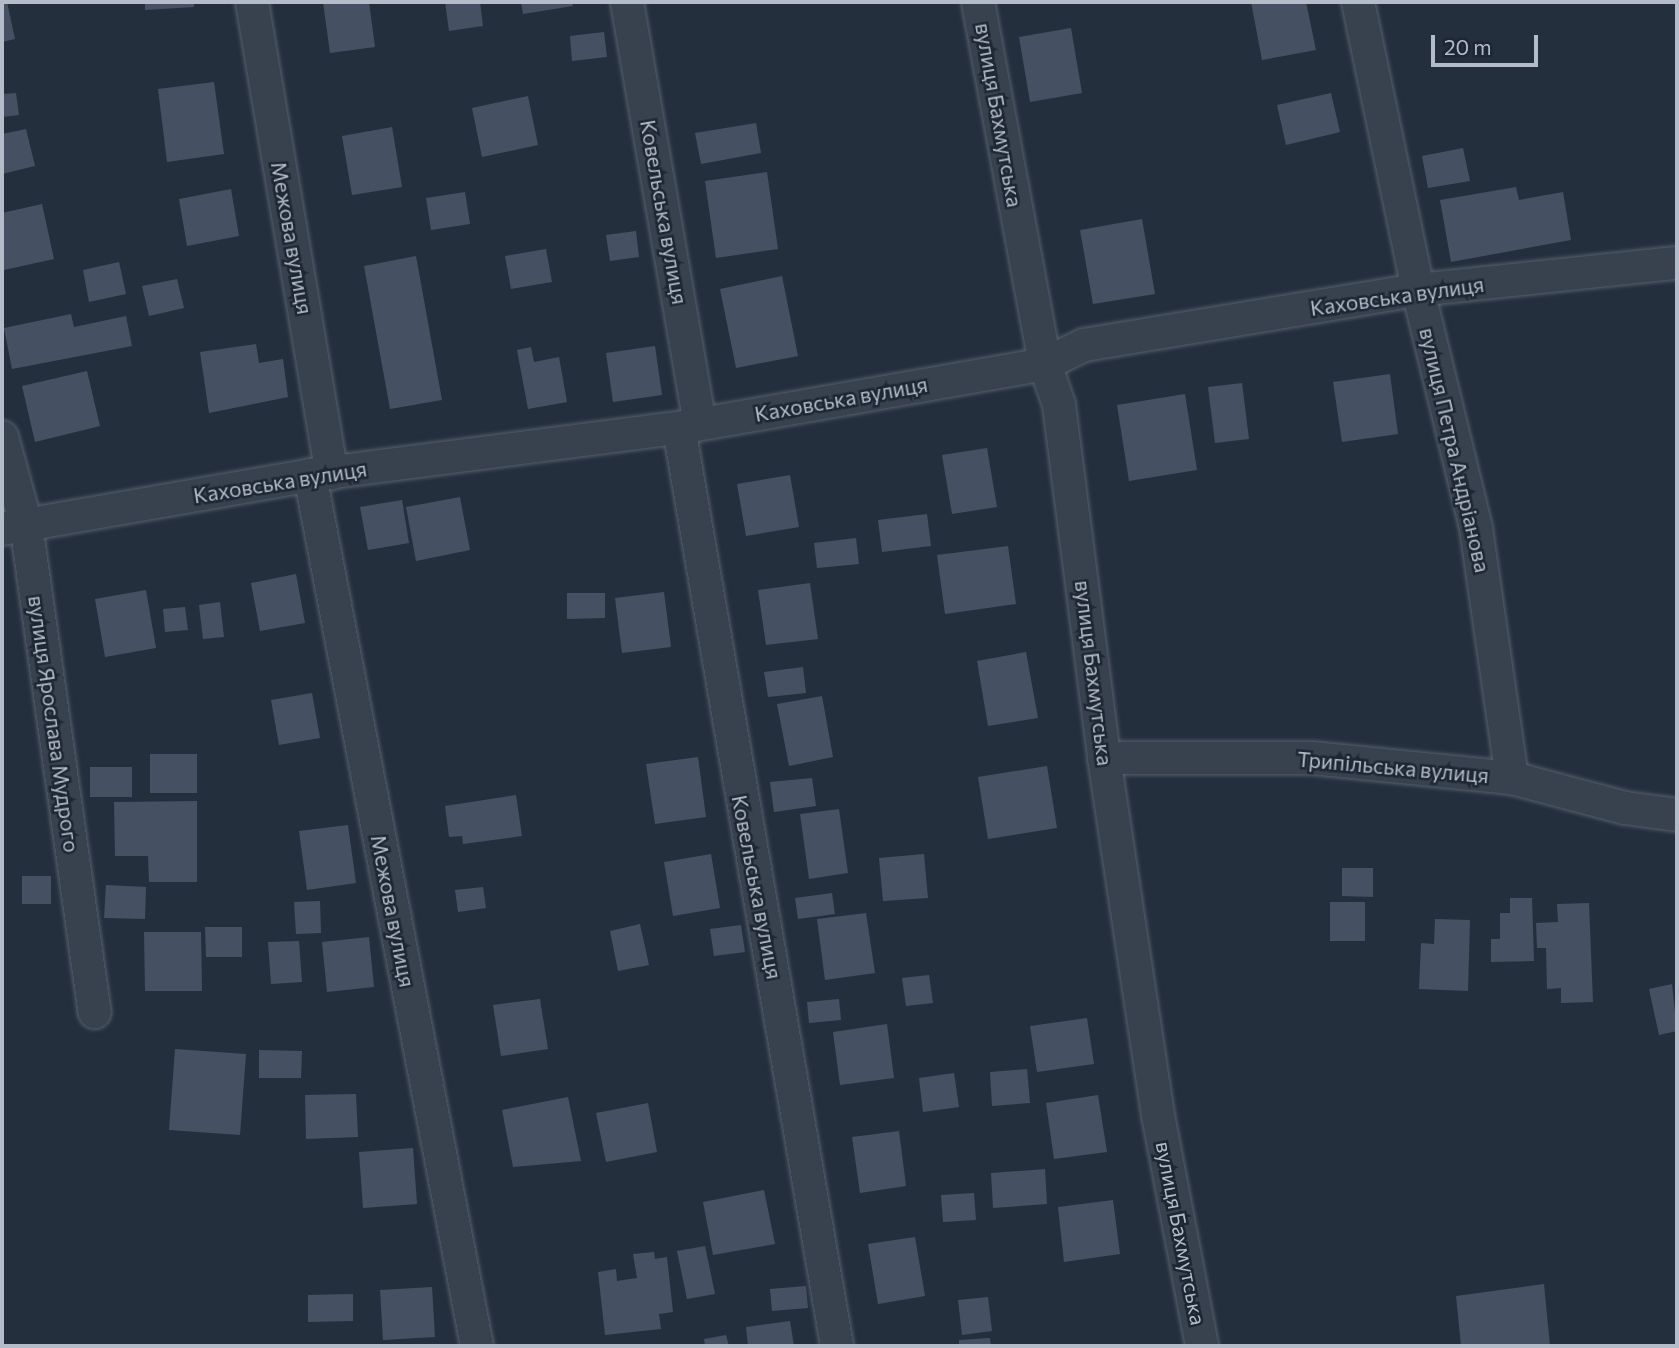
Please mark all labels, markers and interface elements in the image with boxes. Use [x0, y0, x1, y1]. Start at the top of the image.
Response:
street label: вулиця Бахмутська [970, 21, 1028, 209]
scale bar [1434, 21, 1541, 65]
text: 20 m [1444, 34, 1492, 59]
street label: Ковельська вулиця [635, 118, 693, 306]
street label: Межова вулиця [266, 160, 318, 316]
street label: Каховська вулиця [1308, 271, 1486, 321]
street label: вулиця Петра Андріанова [1415, 325, 1495, 575]
street label: Каховська вулиця [752, 371, 930, 427]
street label: Каховська вулиця [191, 456, 369, 508]
street label: вулиця Бахмутська [1070, 579, 1118, 767]
street label: вулиця Ярослава Мудрого [23, 594, 85, 854]
street label: Трипільська вулиця [1296, 746, 1490, 788]
street label: Ковельська вулиця [727, 793, 787, 981]
street label: Межова вулиця [366, 833, 420, 989]
street label: вулиця Бахмутська [1151, 1139, 1211, 1327]

